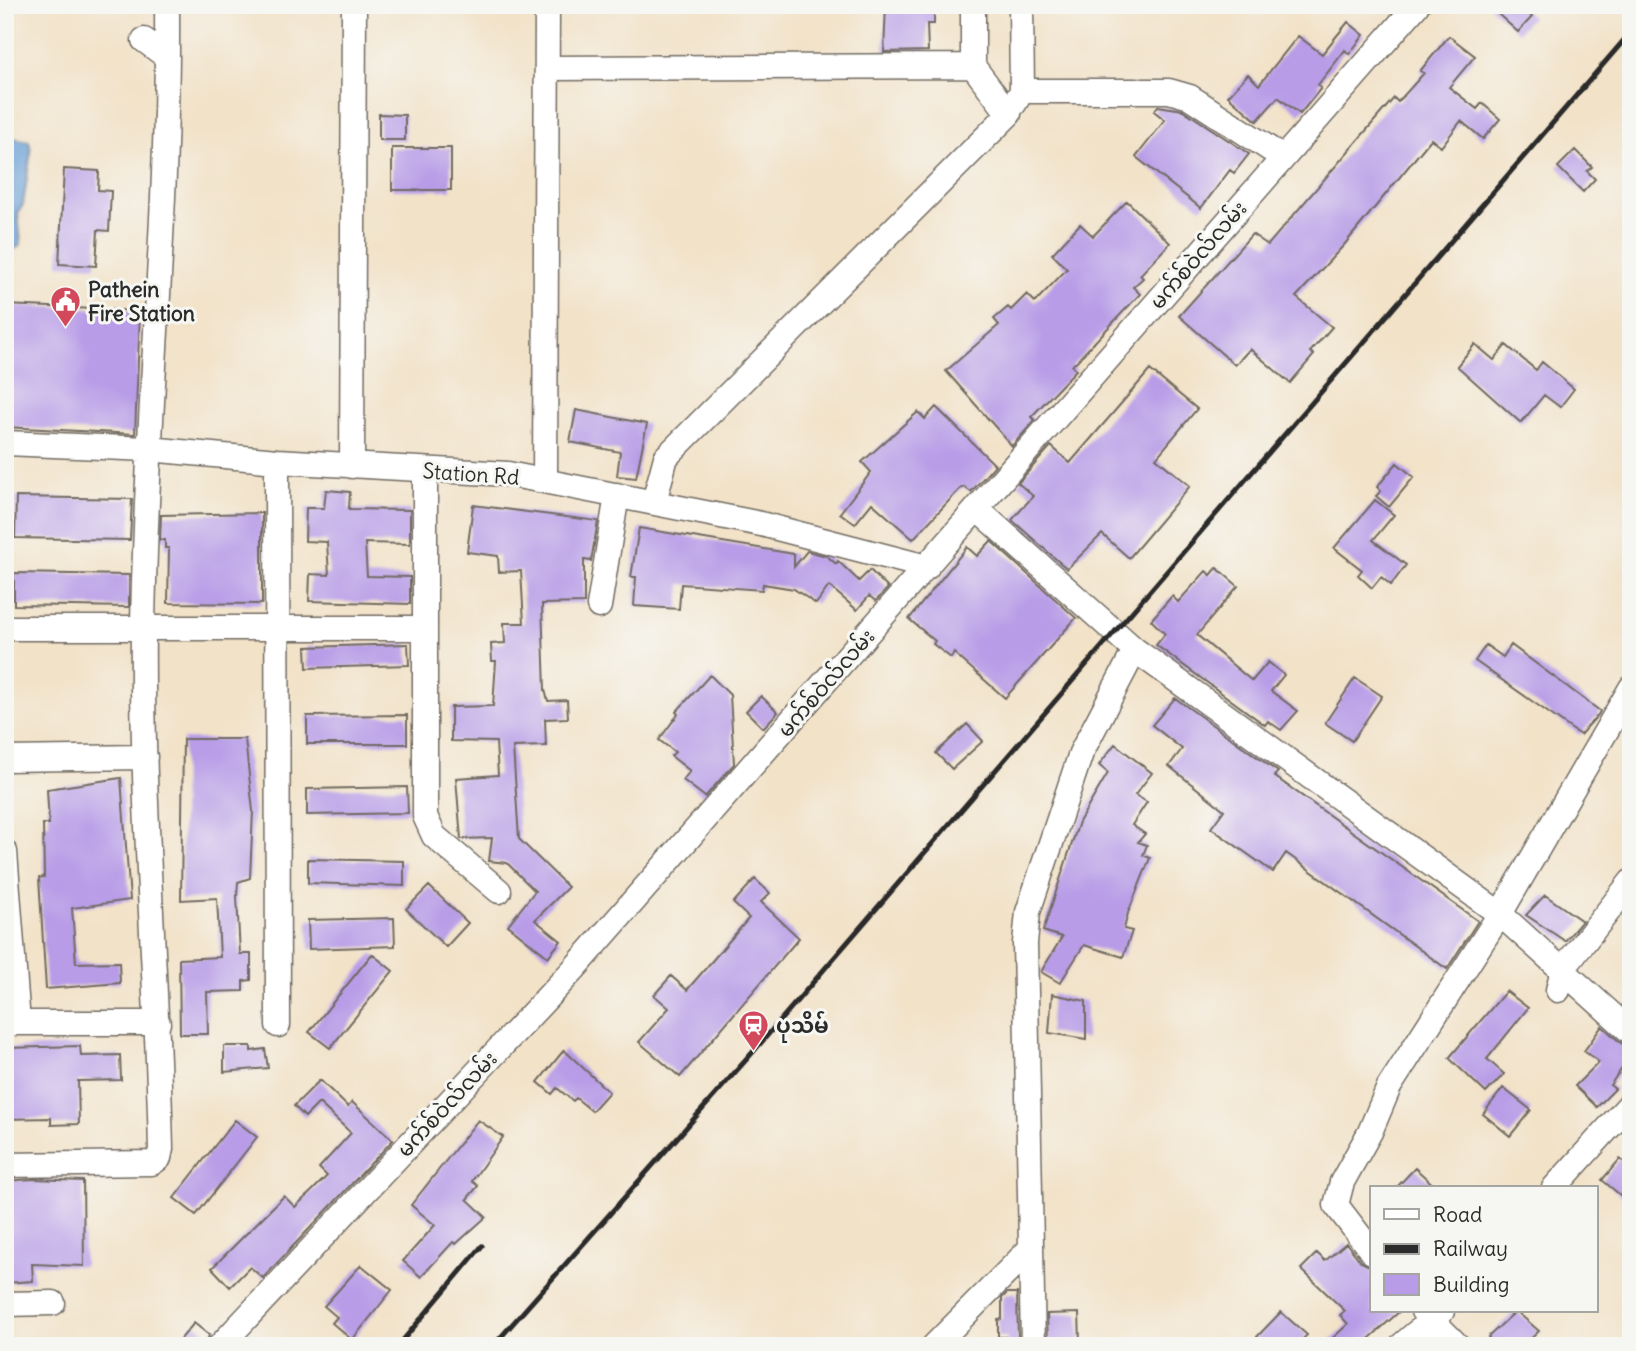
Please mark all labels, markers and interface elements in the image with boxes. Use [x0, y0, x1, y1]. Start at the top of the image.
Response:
street label: မက်စ်ဝဲလ်လမ်း [1142, 194, 1252, 315]
place label: Pathein Fire Station [88, 276, 195, 327]
public building icon: Pathein Fire Station [48, 284, 82, 328]
street label: Station Rd [422, 457, 520, 491]
street label: မက်စ်ဝဲလ်လမ်း [770, 622, 880, 743]
station icon: ပုသိမ် [736, 1008, 770, 1052]
place label: ပုသိမ် [776, 1010, 829, 1043]
street label: မက်စ်ဝဲလ်လမ်း [390, 1044, 503, 1163]
legend [1370, 1186, 1598, 1312]
text: Road [1433, 1201, 1482, 1228]
text: Railway [1433, 1235, 1508, 1262]
text: Building [1433, 1271, 1509, 1298]

